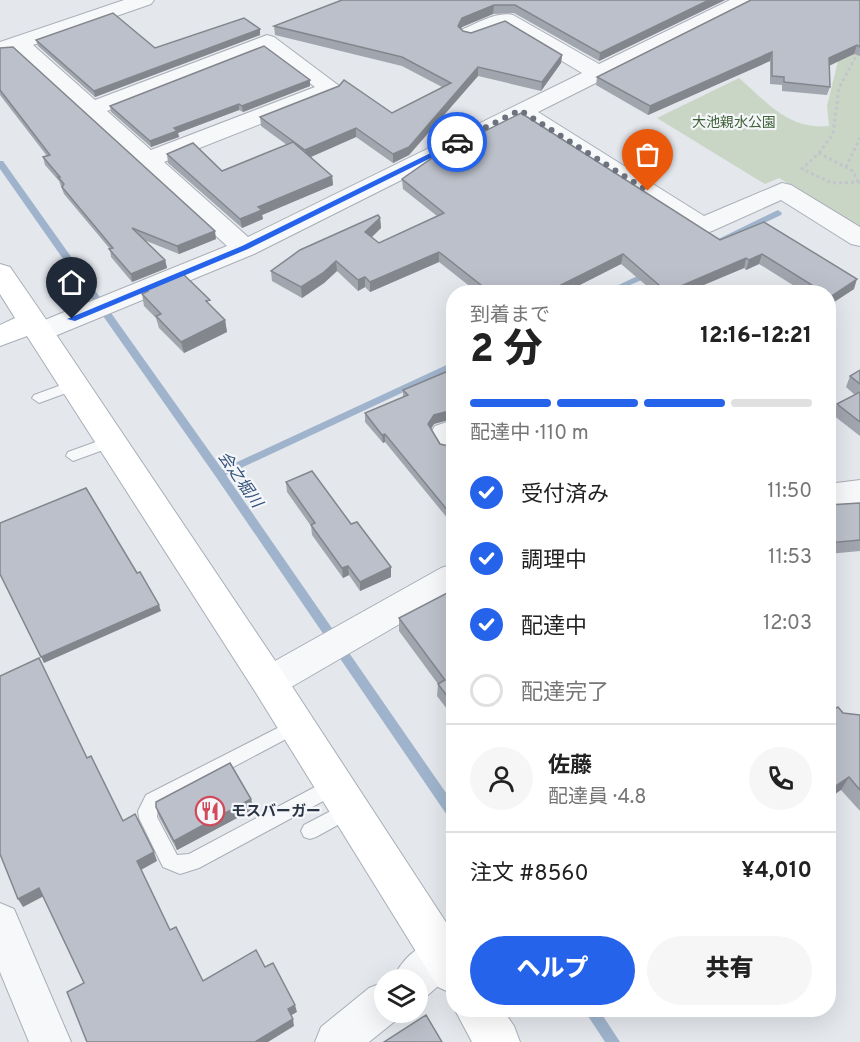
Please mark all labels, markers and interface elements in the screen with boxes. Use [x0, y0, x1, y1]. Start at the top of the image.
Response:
courier [427, 112, 487, 172]
park label: 大池親水公園 [692, 115, 776, 132]
icon: car [441, 126, 474, 159]
pin [622, 129, 673, 191]
icon: bag [631, 138, 664, 171]
pin [46, 257, 97, 319]
icon: home [55, 266, 88, 299]
text: 到着まで [470, 303, 550, 329]
text: 12:16–12:21 [700, 323, 812, 350]
text: 2 分 [470, 327, 543, 376]
text: 配達中 · 110 m [470, 421, 589, 447]
water label: 会之堀川 [213, 448, 267, 514]
icon: check [470, 476, 503, 509]
text: 11:50 [767, 479, 812, 505]
text: 受付済み [521, 482, 609, 509]
icon: check [470, 542, 503, 575]
text: 11:53 [768, 545, 812, 571]
text: 調理中 [521, 548, 587, 575]
icon: check [470, 608, 503, 641]
text: 12:03 [763, 611, 812, 637]
text: 配達中 [521, 614, 587, 641]
text: 配達完了 [521, 680, 609, 707]
button: person [470, 747, 533, 810]
button: phone [749, 747, 812, 810]
text: 佐藤 [548, 753, 592, 780]
text: 配達員 · 4.8 [548, 785, 647, 811]
restaurant icon: モスバーガー [194, 795, 226, 827]
place label: モスバーガー [231, 803, 321, 822]
text: ¥4,010 [741, 858, 812, 885]
text: 注文 #8560 [470, 861, 589, 888]
button: ヘルプ [470, 936, 635, 1005]
button: 共有 [647, 936, 812, 1005]
map controls [374, 969, 428, 1023]
button: layers [374, 969, 428, 1023]

